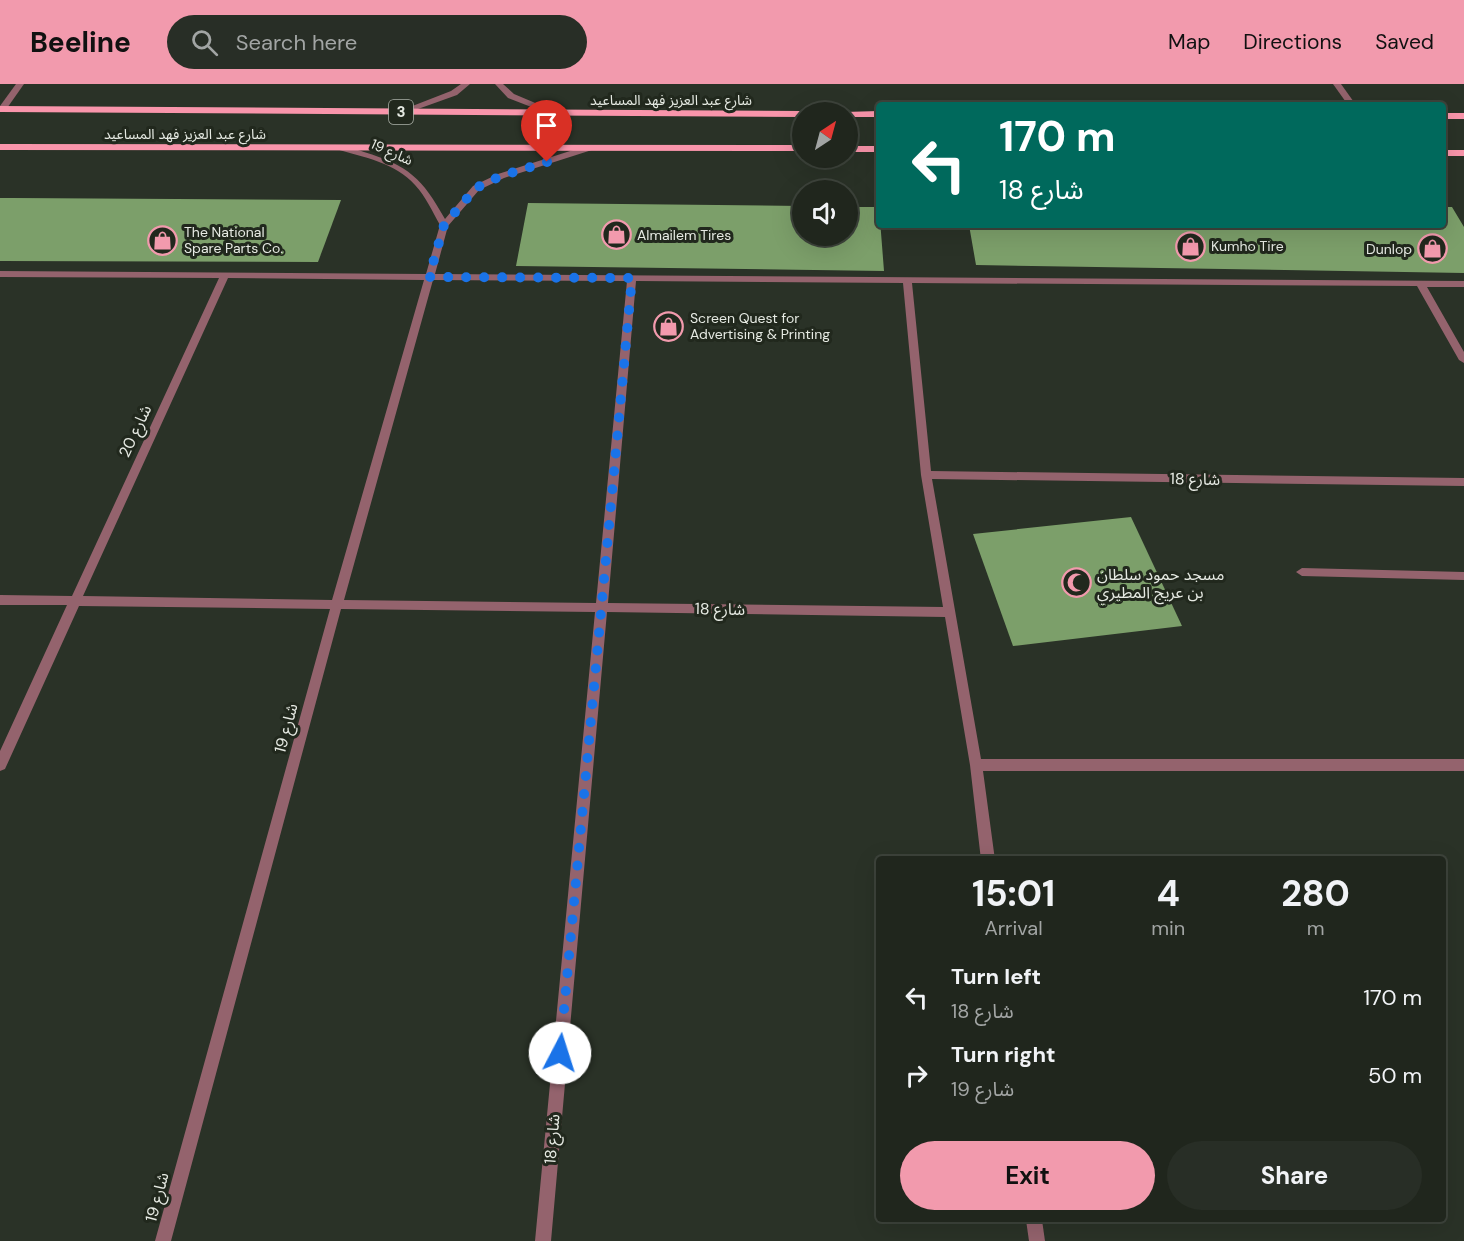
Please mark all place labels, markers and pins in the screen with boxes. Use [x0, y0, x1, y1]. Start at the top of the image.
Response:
pin [521, 100, 572, 162]
shop icon: Almailem Tires [600, 219, 632, 251]
place label: The National Spare Parts Co. [184, 223, 283, 257]
shop icon: The National Spare Parts Co. [147, 224, 179, 256]
place label: Almailem Tires [637, 226, 731, 244]
shop icon: Kumho Tire [1174, 230, 1206, 262]
shop icon: Dunlop [1417, 233, 1449, 265]
place label: Kumho Tire [1211, 237, 1284, 255]
place label: Dunlop [1366, 240, 1412, 258]
place label: Screen Quest for Advertising & Printing [690, 309, 830, 343]
shop icon: Screen Quest for Advertising & Printing [653, 310, 685, 342]
place label: مسجد حمود سلطان بن عريج المطيري [1097, 564, 1224, 605]
mosque icon: مسجد حمود سلطان بن عريج المطيري [1060, 567, 1092, 599]

